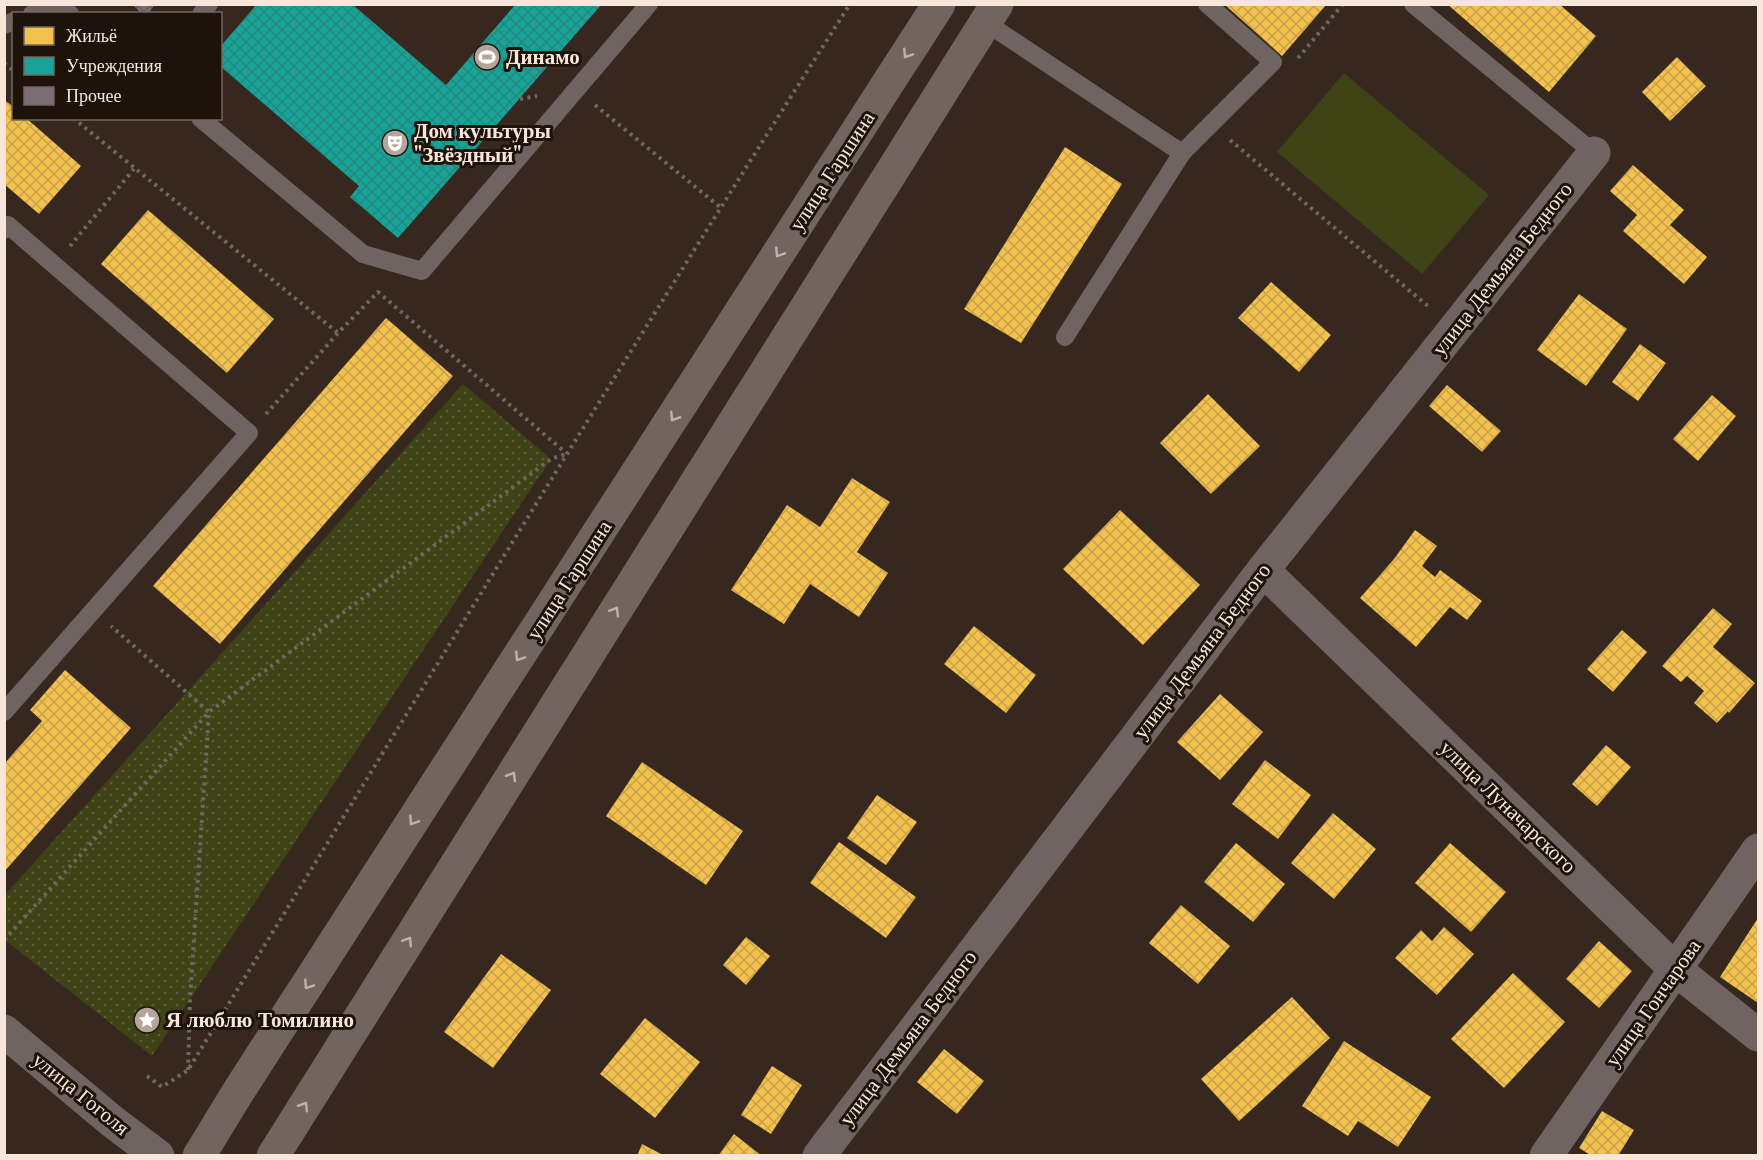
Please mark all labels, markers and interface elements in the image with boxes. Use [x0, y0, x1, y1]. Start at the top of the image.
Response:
legend [12, 12, 222, 120]
text: Жильё [66, 25, 117, 47]
sports icon: Динамо [472, 42, 502, 72]
place label: Динамо [506, 44, 580, 70]
one-way arrow [903, 48, 915, 58]
text: Учреждения [66, 55, 162, 77]
text: Прочее [66, 85, 122, 107]
street label: улица Гаршина [784, 106, 881, 236]
place label: Дом культуры "Звёздный" [414, 118, 551, 168]
theatre icon: Дом культуры "Звёздный" [380, 128, 410, 158]
street label: улица Демьяна Бедного [1426, 177, 1578, 361]
one-way arrow [775, 246, 786, 257]
one-way arrow [669, 411, 681, 421]
street label: улица Гаршина [521, 515, 618, 645]
street label: улица Демьяна Бедного [1128, 558, 1276, 744]
one-way arrow [608, 607, 620, 617]
one-way arrow [515, 650, 526, 661]
street label: улица Луначарского [1434, 735, 1582, 879]
one-way arrow [504, 772, 516, 782]
one-way arrow [410, 814, 421, 825]
street label: улица Гончарова [1599, 934, 1707, 1072]
one-way arrow [400, 937, 412, 947]
street label: улица Демьяна Бедного [834, 945, 982, 1131]
one-way arrow [304, 978, 315, 989]
place icon: Я люблю Томилино [132, 1005, 162, 1035]
place label: Я люблю Томилино [166, 1007, 354, 1033]
street label: улица Гоголя [27, 1047, 135, 1141]
one-way arrow [296, 1102, 308, 1112]

